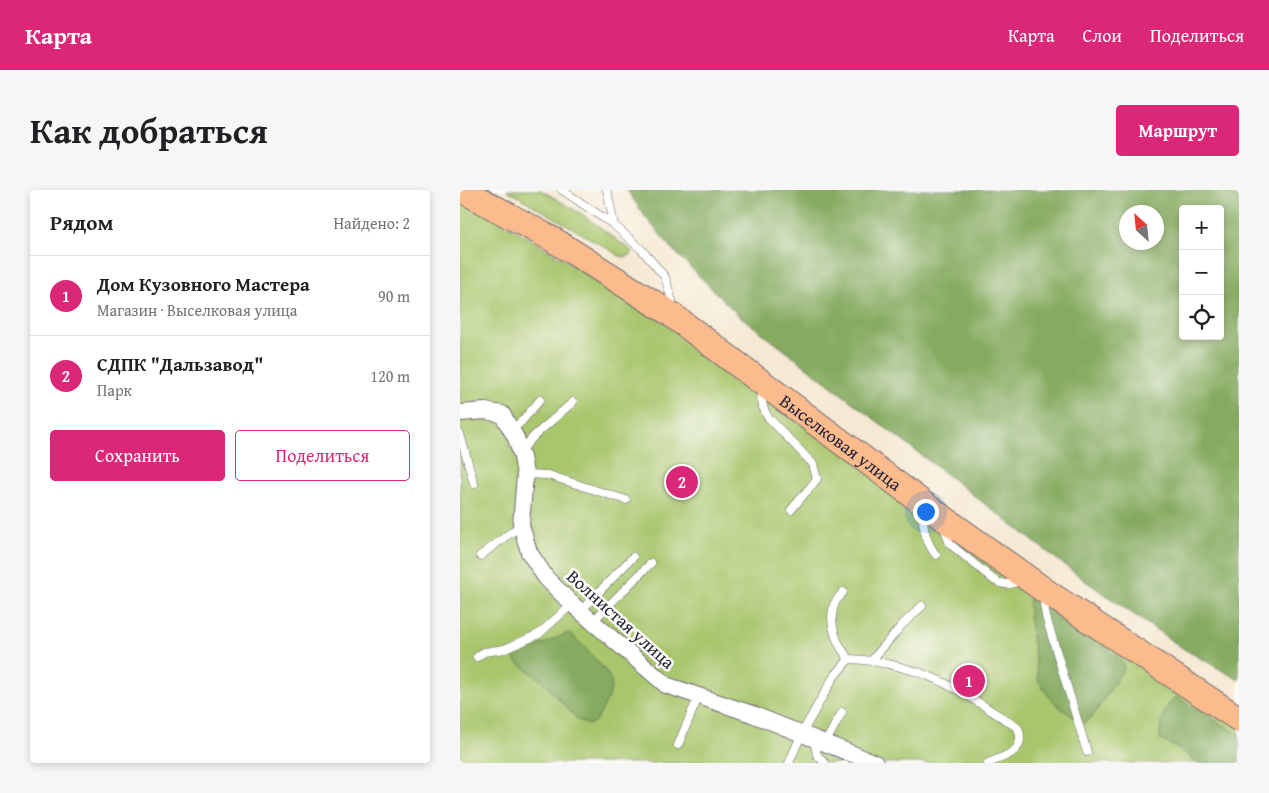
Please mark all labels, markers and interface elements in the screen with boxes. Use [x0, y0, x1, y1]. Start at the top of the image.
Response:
text: Карта [25, 18, 92, 53]
text: Карта [1008, 22, 1055, 49]
text: Слои [1083, 22, 1122, 49]
text: Поделиться [1150, 22, 1244, 49]
text: Как добраться [30, 105, 268, 156]
button: Маршрут [1116, 105, 1239, 156]
north arrow [1119, 205, 1164, 250]
map controls [1179, 205, 1224, 340]
button: + [1179, 205, 1224, 250]
text: Рядом [50, 207, 113, 238]
text: Найдено: 2 [333, 211, 410, 235]
button: − [1179, 250, 1224, 295]
text: Дом Кузовного Мастера [97, 270, 310, 298]
text: 1 [62, 284, 70, 308]
text: 90 m [378, 284, 410, 308]
button: locate [1179, 295, 1224, 340]
text: Магазин · Выселковая улица [97, 298, 297, 322]
text: СДПК "Дальзавод" [97, 350, 263, 378]
text: 2 [62, 364, 70, 388]
text: 120 m [370, 364, 410, 388]
text: Парк [97, 378, 132, 402]
street label: Выселковая улица [774, 387, 908, 497]
button: Сохранить [50, 430, 225, 481]
button: Поделиться [235, 430, 410, 481]
pin: 2 [666, 463, 698, 501]
your location [913, 499, 939, 525]
street label: Волнистая улица [561, 563, 681, 675]
pin: 1 [953, 662, 985, 700]

